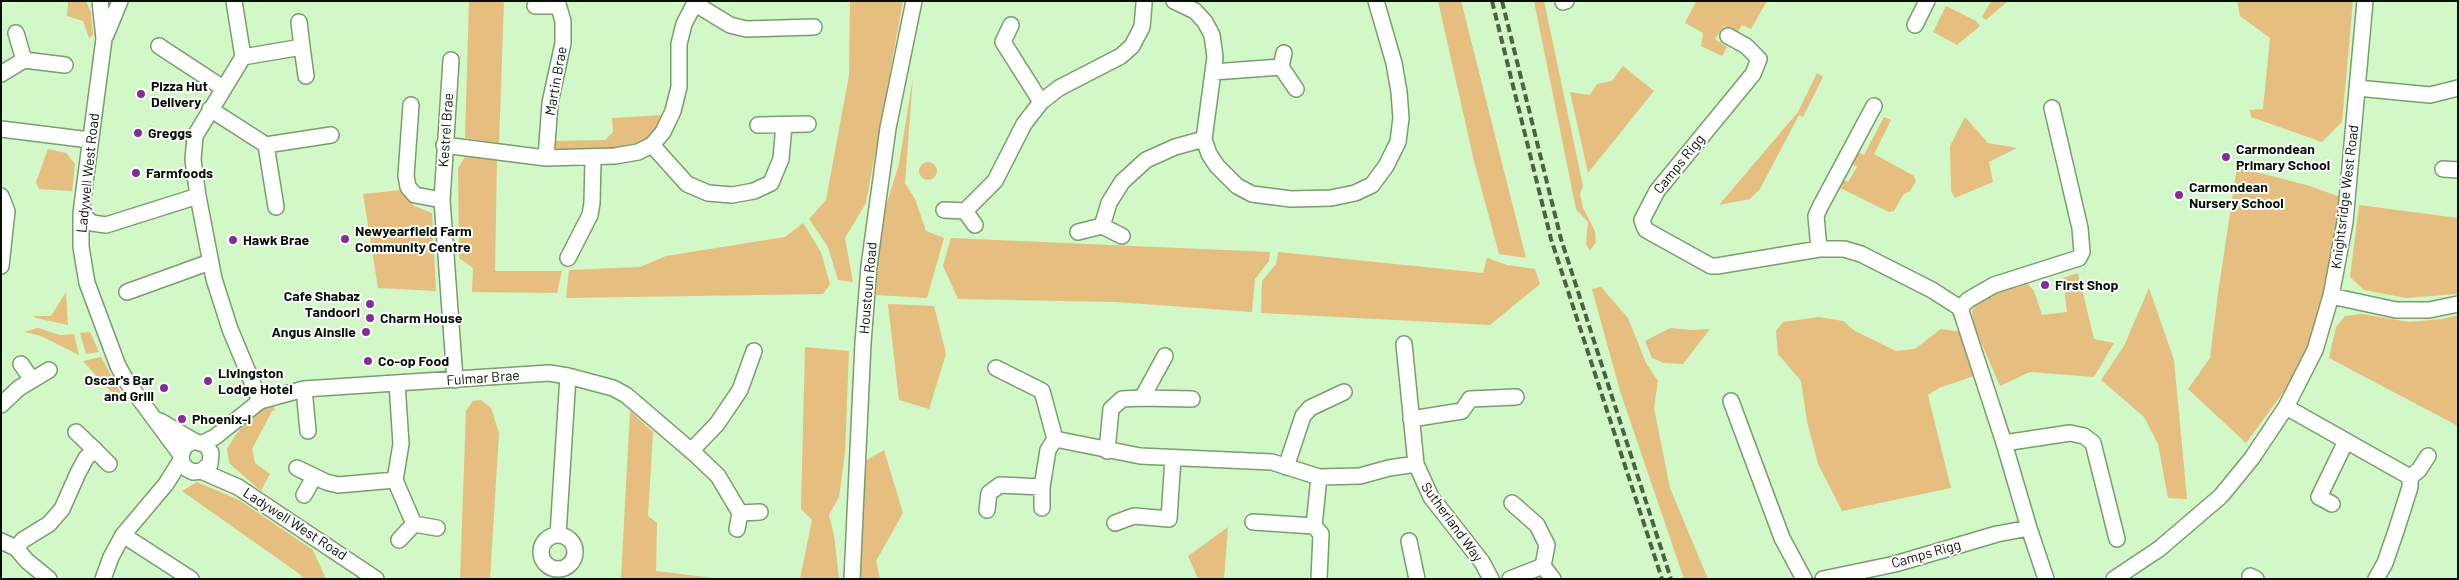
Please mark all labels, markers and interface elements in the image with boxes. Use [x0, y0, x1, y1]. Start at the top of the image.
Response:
street label: Martin Brae [542, 45, 570, 117]
place label: Pizza Hut Delivery [151, 78, 208, 110]
marker: Pizza Hut Delivery [135, 88, 147, 100]
street label: Kestrel Brae [435, 92, 457, 168]
street label: Ladywell West Road [73, 112, 103, 234]
street label: Knightsridge West Road [2328, 124, 2362, 270]
place label: Greggs [148, 125, 192, 141]
marker: Greggs [132, 127, 144, 139]
street label: Camps Rigg [1650, 131, 1708, 197]
place label: Carmondean Primary School [2236, 141, 2330, 174]
marker: Carmondean Primary School [2220, 151, 2232, 163]
place label: Farmfoods [146, 165, 213, 181]
marker: Farmfoods [130, 167, 142, 179]
place label: Carmondean Nursery School [2189, 179, 2284, 212]
marker: Carmondean Nursery School [2173, 189, 2185, 201]
place label: Newyearfield Farm Community Centre [355, 223, 472, 256]
place label: Hawk Brae [243, 232, 309, 248]
marker: Newyearfield Farm Community Centre [339, 233, 351, 245]
marker: Hawk Brae [227, 234, 239, 246]
street label: Houstoun Road [856, 241, 880, 335]
place label: First Shop [2055, 277, 2118, 293]
marker: First Shop [2039, 279, 2051, 291]
place label: Cafe Shabaz Tandoori [284, 288, 360, 321]
marker: Cafe Shabaz Tandoori [364, 298, 376, 310]
place label: Charm House [380, 310, 462, 326]
marker: Charm House [364, 312, 376, 324]
place label: Angus Ainslie [271, 324, 356, 340]
marker: Angus Ainslie [360, 326, 372, 338]
place label: Co-op Food [378, 353, 449, 369]
marker: Co-op Food [362, 355, 374, 367]
place label: Livingston Lodge Hotel [218, 365, 293, 398]
street label: Fulmar Brae [446, 367, 520, 389]
place label: Oscar's Bar and Grill [85, 372, 154, 404]
marker: Livingston Lodge Hotel [202, 375, 214, 387]
marker: Oscar's Bar and Grill [158, 382, 170, 394]
place label: Phoenix-I [192, 411, 251, 427]
marker: Phoenix-I [176, 413, 188, 425]
street label: Sutherland Way [1418, 479, 1486, 565]
street label: Ladywell West Road [240, 484, 350, 564]
street label: Camps Rigg [1889, 536, 1963, 572]

